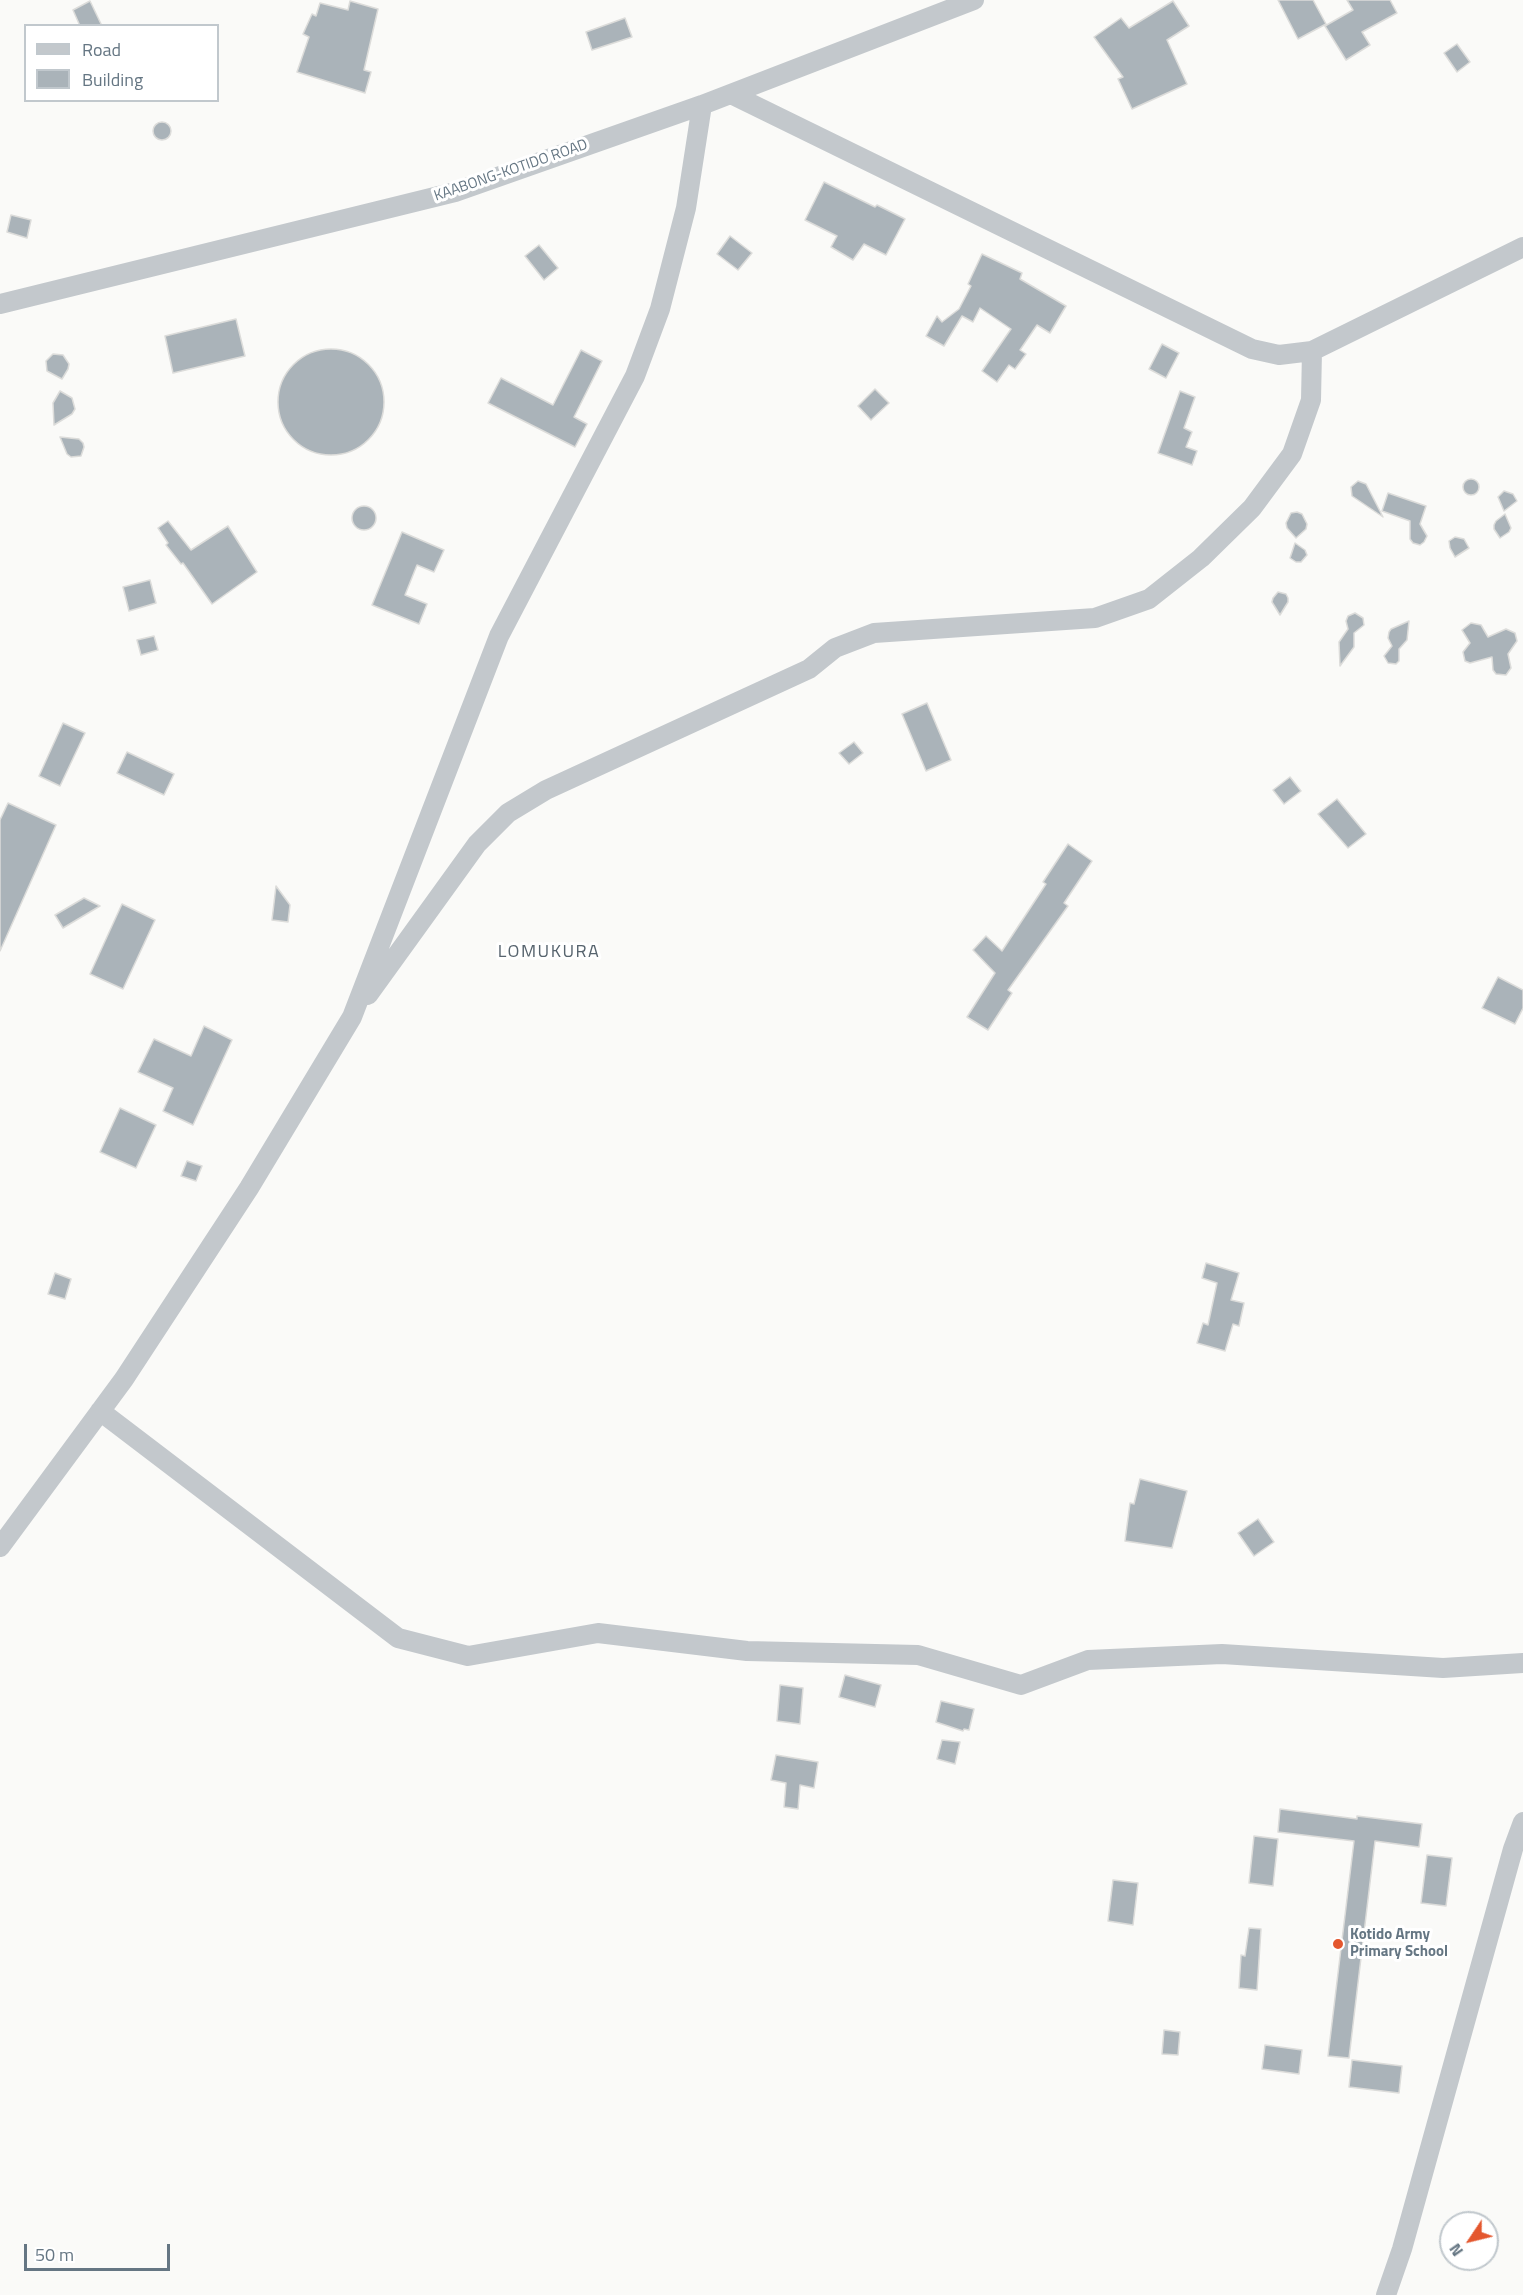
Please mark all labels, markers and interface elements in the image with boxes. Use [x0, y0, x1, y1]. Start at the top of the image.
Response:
legend [24, 24, 219, 102]
text: Road [82, 36, 121, 63]
text: Building [82, 66, 143, 93]
street label: KAABONG-KOTIDO ROAD [432, 136, 590, 206]
district label: LOMUKURA [498, 942, 600, 964]
place label: Kotido Army Primary School [1350, 1926, 1448, 1961]
marker: Kotido Army Primary School [1331, 1937, 1345, 1951]
north arrow [1439, 2211, 1499, 2271]
scale bar [27, 2232, 172, 2270]
text: N [1443, 2239, 1469, 2262]
text: 50 m [35, 2241, 74, 2268]

